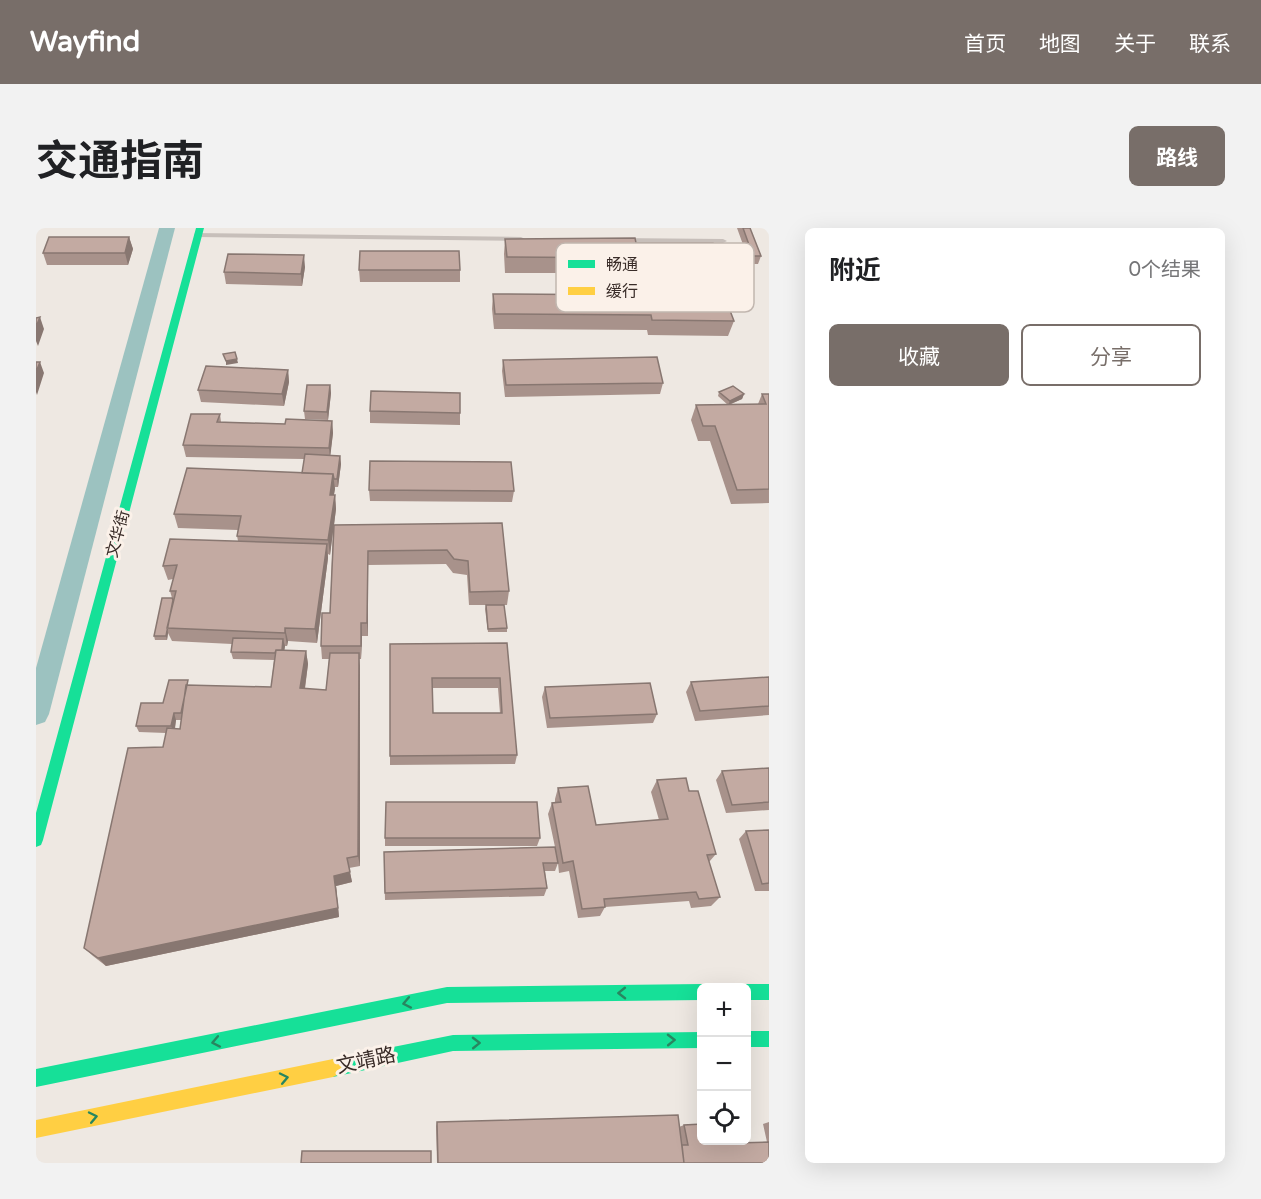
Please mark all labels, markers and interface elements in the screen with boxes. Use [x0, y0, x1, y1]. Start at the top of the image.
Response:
text: Wayfind [30, 25, 140, 59]
text: 首页 [964, 32, 1006, 57]
text: 地图 [1039, 32, 1081, 57]
text: 关于 [1114, 32, 1156, 57]
text: 联系 [1189, 32, 1231, 57]
button: 路线 [1129, 126, 1225, 186]
text: 交通指南 [36, 136, 204, 187]
legend [556, 243, 754, 312]
text: 畅通 [606, 255, 638, 275]
text: 附近 [829, 255, 881, 286]
text: 0个结果 [1128, 258, 1201, 282]
text: 缓行 [606, 282, 638, 302]
button: 收藏 [829, 324, 1009, 386]
button: 分享 [1021, 324, 1201, 386]
street label: 文华街 [102, 508, 134, 560]
map controls [697, 983, 751, 1145]
button: + [697, 983, 751, 1037]
one-way arrow [618, 987, 627, 999]
one-way arrow [402, 996, 412, 1009]
one-way arrow [666, 1034, 675, 1046]
one-way arrow [211, 1035, 221, 1048]
one-way arrow [471, 1037, 480, 1049]
button: − [697, 1037, 751, 1091]
street label: 文靖路 [334, 1043, 398, 1079]
one-way arrow [279, 1072, 289, 1085]
button: locate [697, 1091, 751, 1145]
one-way arrow [88, 1111, 98, 1124]

